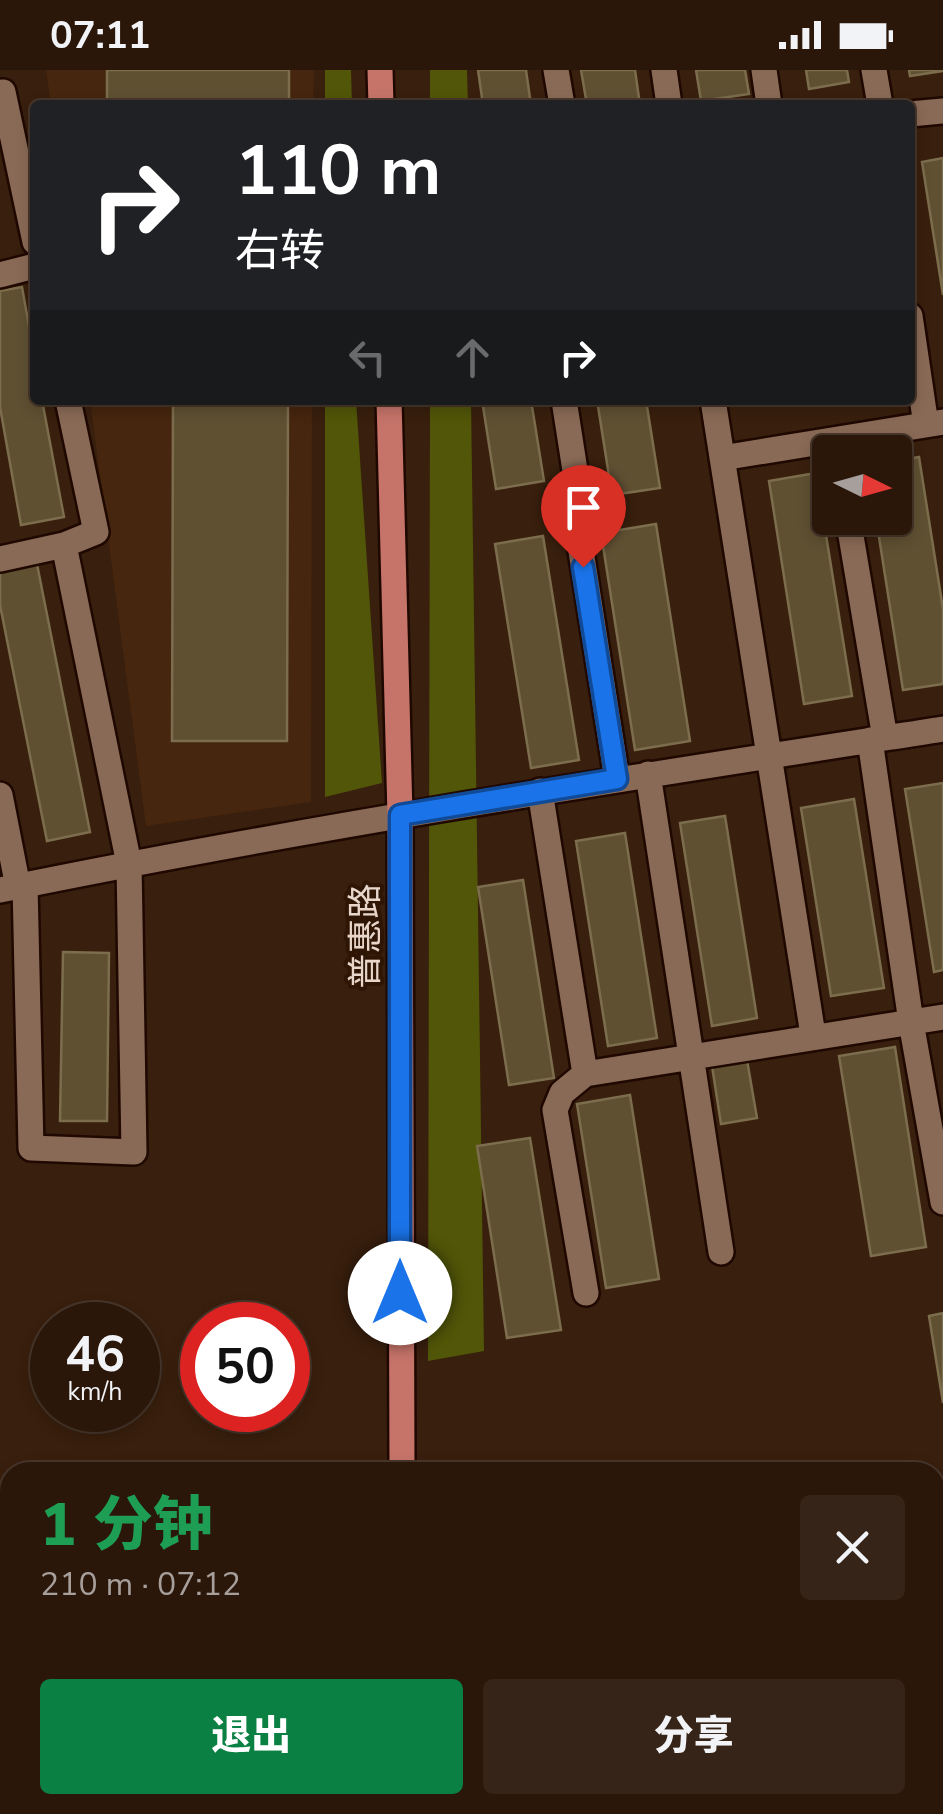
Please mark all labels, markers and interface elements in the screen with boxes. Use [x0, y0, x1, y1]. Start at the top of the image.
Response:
text: 07:11 [50, 10, 151, 61]
text: 110 m [235, 123, 441, 219]
icon: right [70, 140, 200, 270]
text: 右转 [235, 221, 325, 282]
icon: left [340, 330, 395, 385]
icon: ahead [445, 330, 500, 385]
icon: right [550, 330, 605, 385]
north arrow [812, 435, 912, 535]
map controls [812, 435, 912, 535]
pin [541, 465, 626, 568]
icon: arrive [556, 480, 611, 535]
street label: 普惠路 [342, 883, 389, 989]
position arrow [348, 1241, 452, 1345]
speed limit sign: 50 [180, 1302, 310, 1432]
text: 46 [65, 1320, 125, 1389]
text: km/h [67, 1375, 123, 1409]
text: 1 分钟 [40, 1484, 213, 1566]
button: close [800, 1495, 905, 1600]
text: 210 m · 07:12 [40, 1563, 241, 1606]
button: 退出 [40, 1679, 463, 1794]
button: 分享 [483, 1679, 905, 1794]

